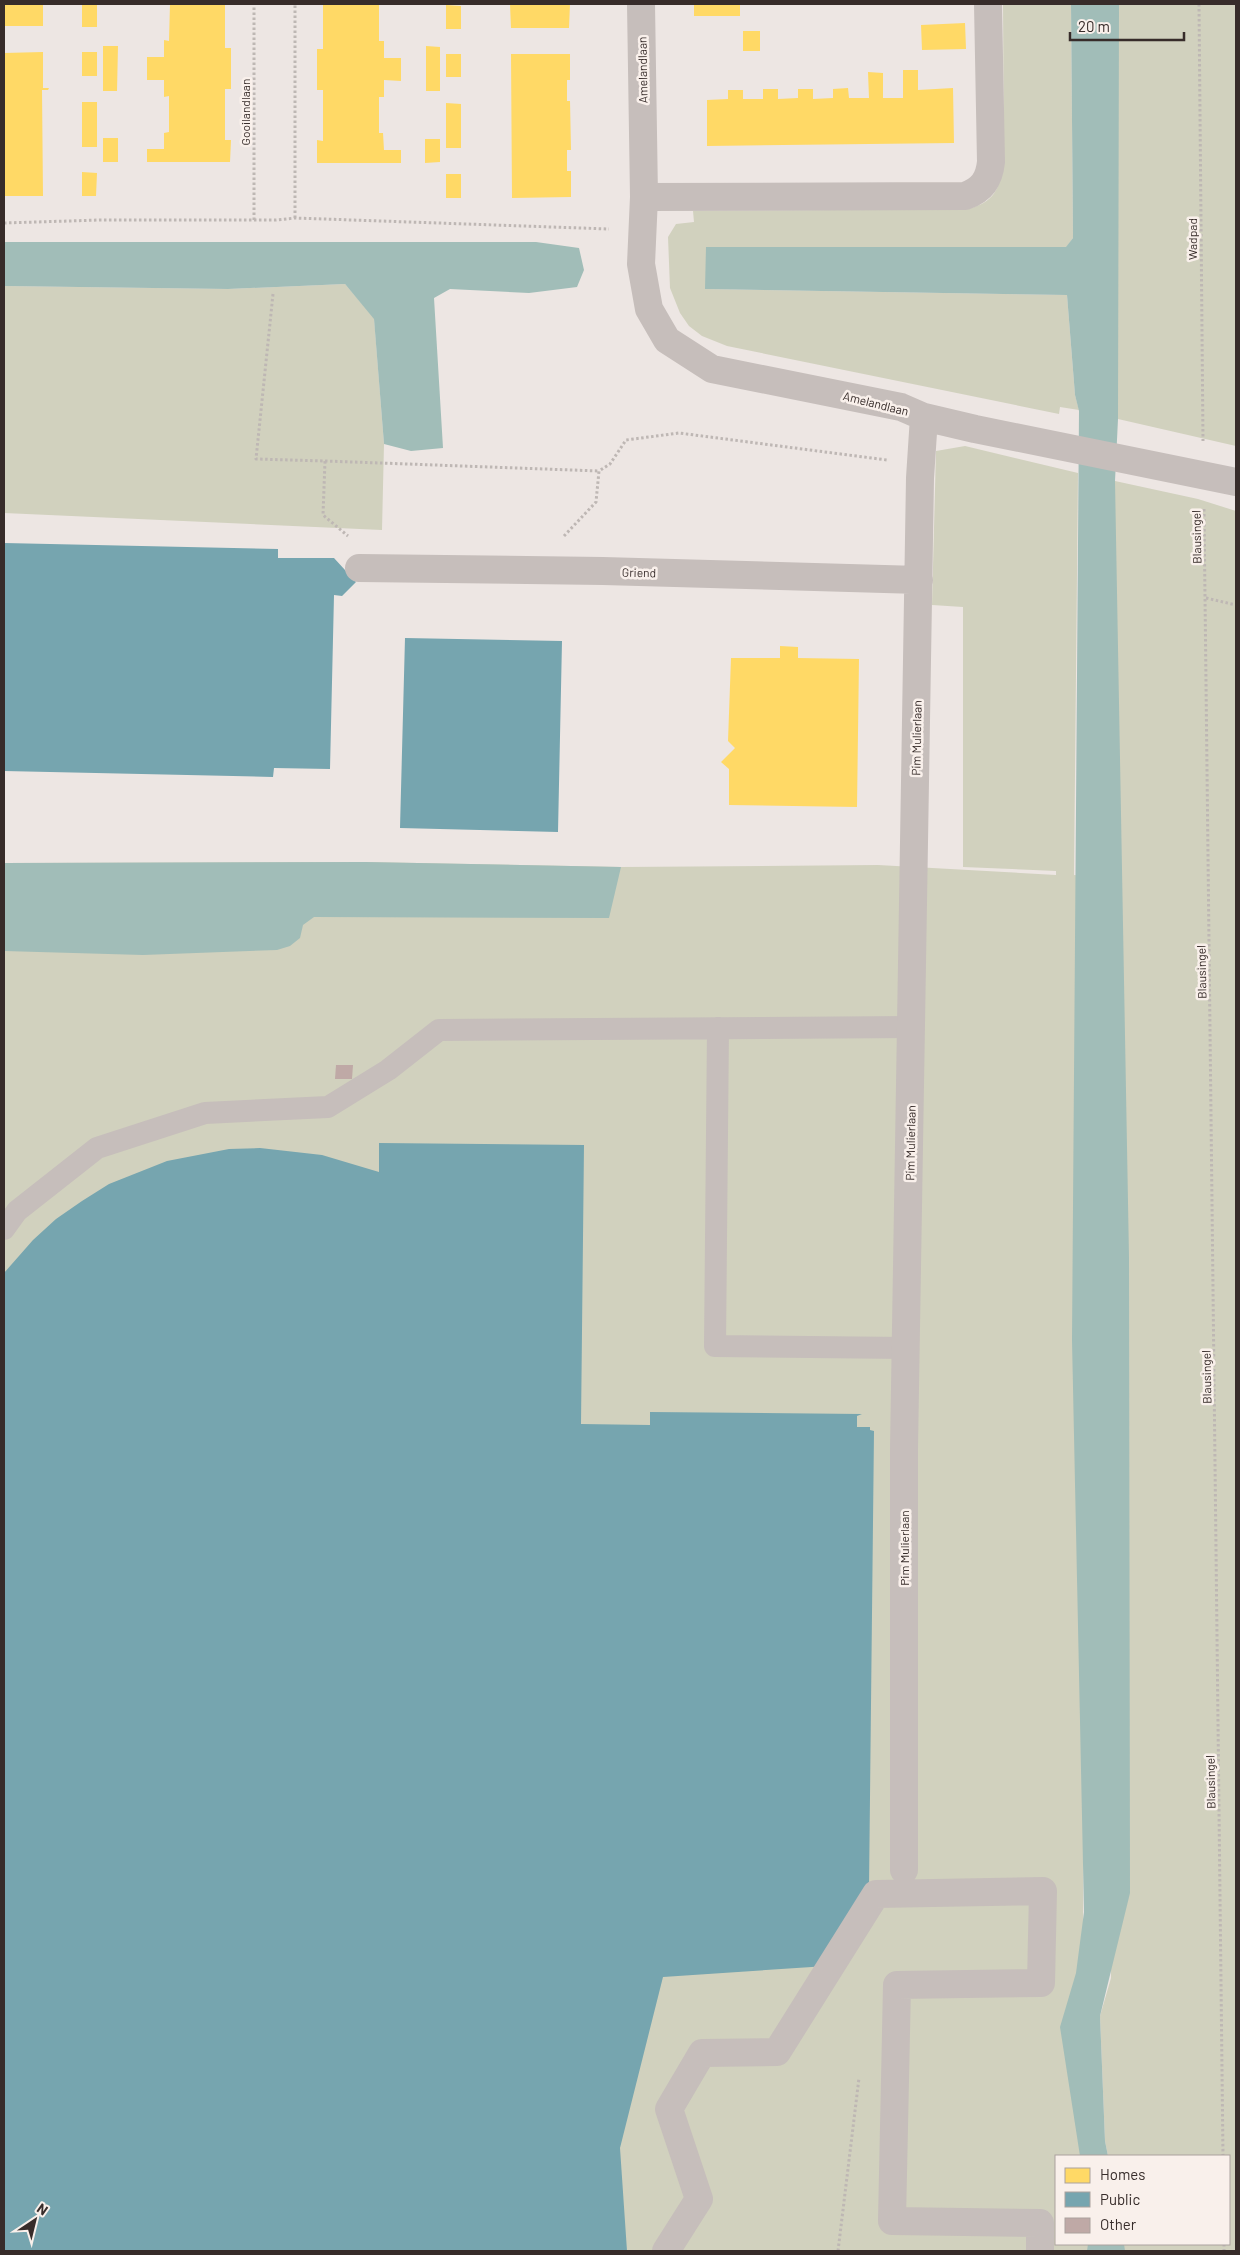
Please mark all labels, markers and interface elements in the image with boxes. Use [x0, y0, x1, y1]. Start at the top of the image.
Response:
scale bar [1070, 10, 1184, 42]
text: 20 m [1078, 17, 1110, 35]
street label: Amelandlaan [634, 36, 650, 104]
street label: Gooilandlaan [238, 79, 252, 145]
street label: Wadpad [1185, 218, 1199, 260]
street label: Amelandlaan [842, 388, 910, 418]
street label: Blausingel [1189, 510, 1203, 564]
street label: Griend [622, 565, 656, 579]
street label: Pim Mulierlaan [908, 700, 924, 776]
street label: Blausingel [1194, 945, 1208, 999]
street label: Pim Mulierlaan [902, 1105, 918, 1181]
street label: Blausingel [1199, 1350, 1213, 1404]
street label: Pim Mulierlaan [897, 1510, 911, 1586]
street label: Blausingel [1203, 1755, 1217, 1809]
legend [1055, 2155, 1230, 2245]
text: Homes [1100, 2165, 1145, 2183]
text: Public [1100, 2190, 1140, 2208]
north arrow [10, 2195, 60, 2245]
text: N [34, 2199, 51, 2219]
text: Other [1100, 2215, 1137, 2233]

